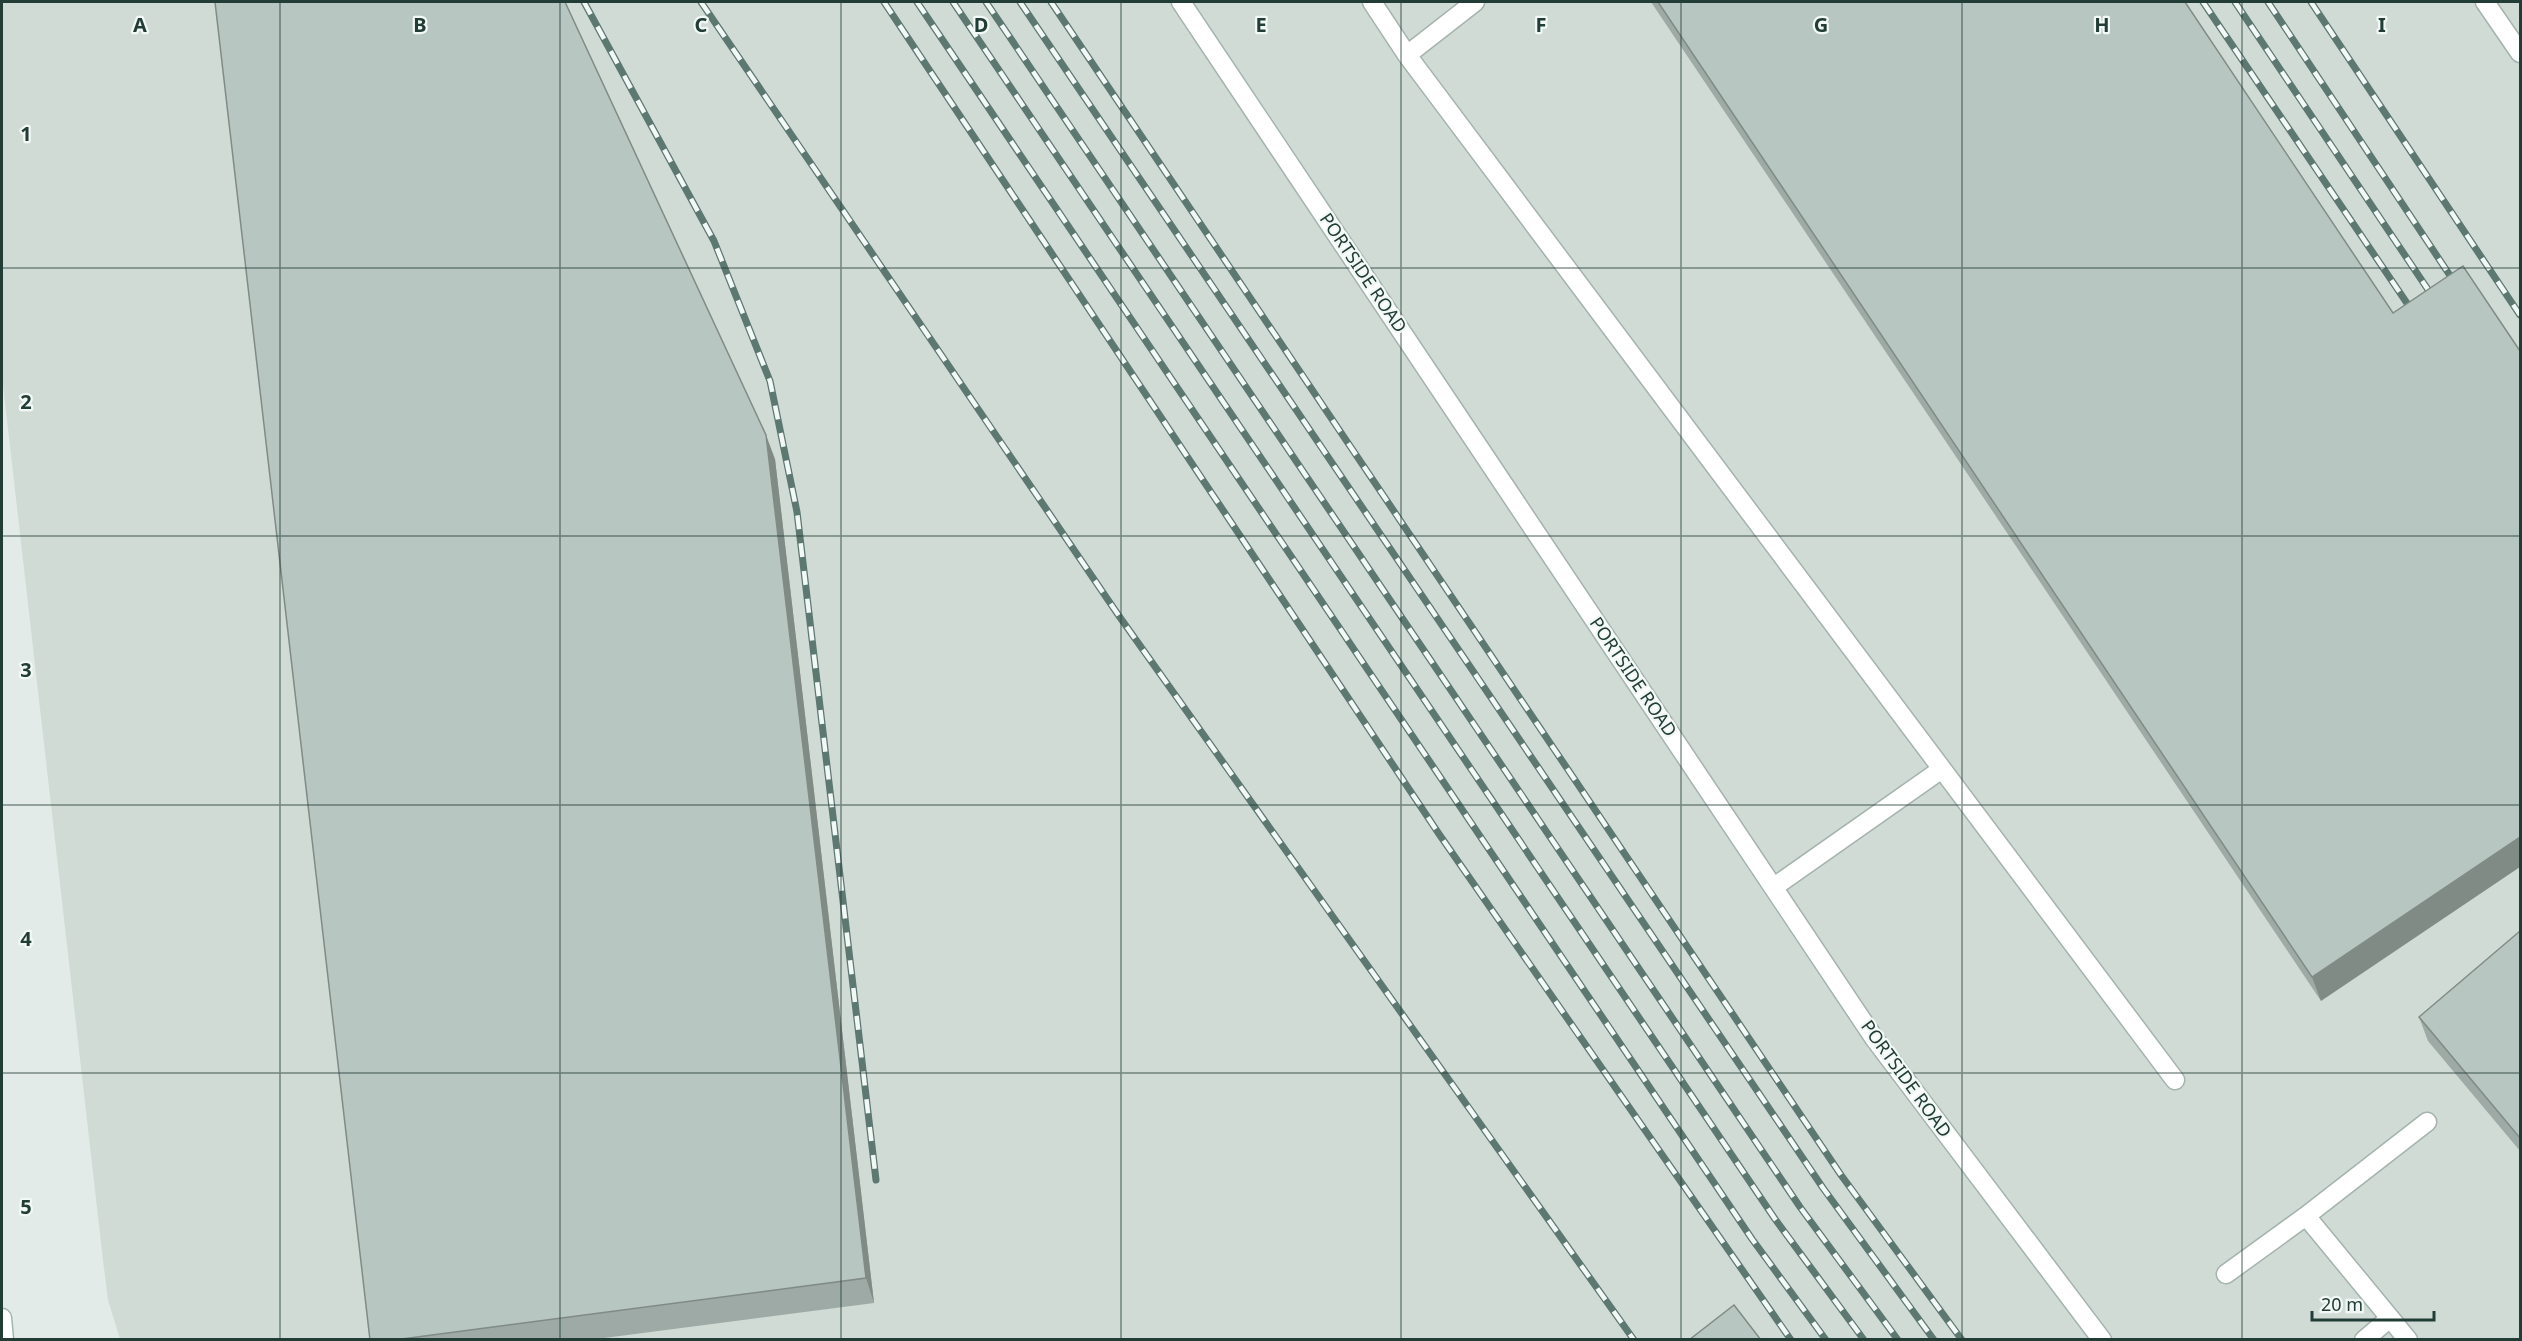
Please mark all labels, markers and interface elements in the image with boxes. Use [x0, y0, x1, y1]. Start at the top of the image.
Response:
text: A [133, 11, 147, 38]
text: B [413, 11, 427, 38]
text: C [695, 11, 708, 38]
text: D [974, 11, 988, 38]
text: E [1255, 11, 1267, 38]
text: F [1536, 11, 1546, 38]
text: G [1814, 11, 1828, 38]
text: H [2094, 11, 2110, 38]
text: I [2378, 11, 2386, 38]
text: 1 [20, 120, 32, 147]
street label: PORTSIDE ROAD [1315, 208, 1413, 337]
text: 2 [20, 388, 32, 415]
street label: PORTSIDE ROAD [1585, 612, 1683, 741]
text: 3 [20, 656, 32, 683]
text: 4 [20, 925, 32, 952]
street label: PORTSIDE ROAD [1856, 1015, 1958, 1142]
text: 5 [20, 1193, 32, 1220]
scale bar [2312, 1284, 2434, 1322]
text: 20 m [2321, 1292, 2363, 1316]

